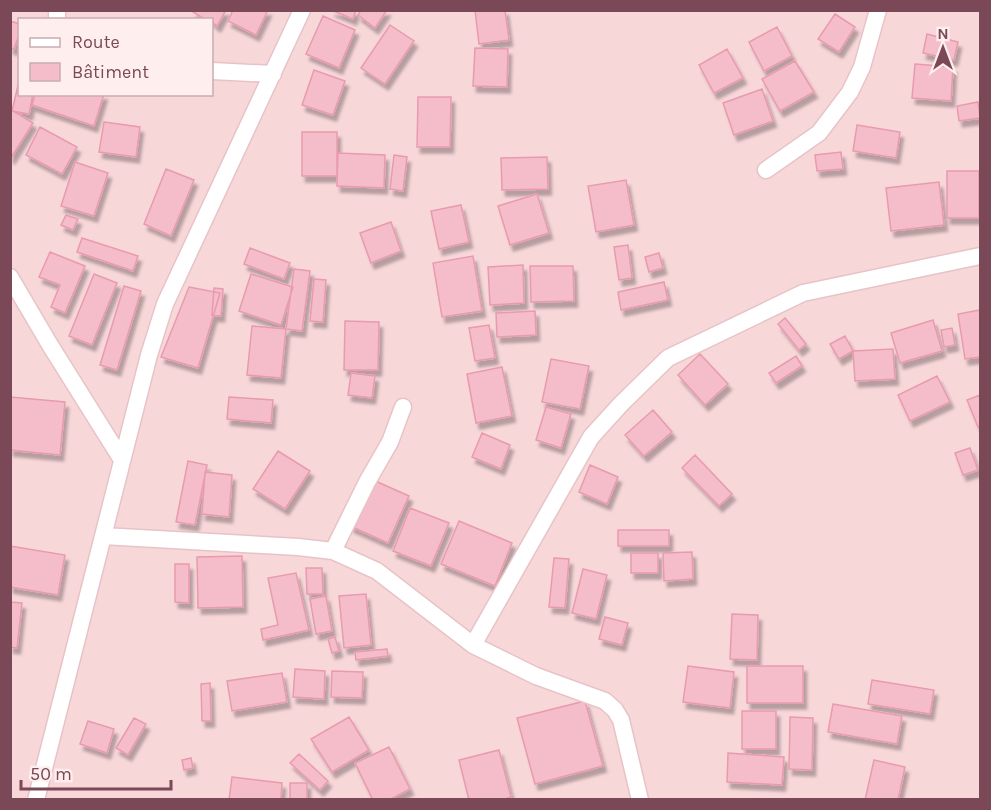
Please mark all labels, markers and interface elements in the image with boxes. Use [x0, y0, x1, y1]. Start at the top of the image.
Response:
legend [18, 18, 213, 96]
north arrow [913, 18, 973, 78]
text: N [937, 24, 949, 43]
text: Route [72, 31, 120, 53]
text: Bâtiment [72, 61, 149, 83]
scale bar [21, 753, 171, 791]
text: 50 m [30, 763, 72, 785]

